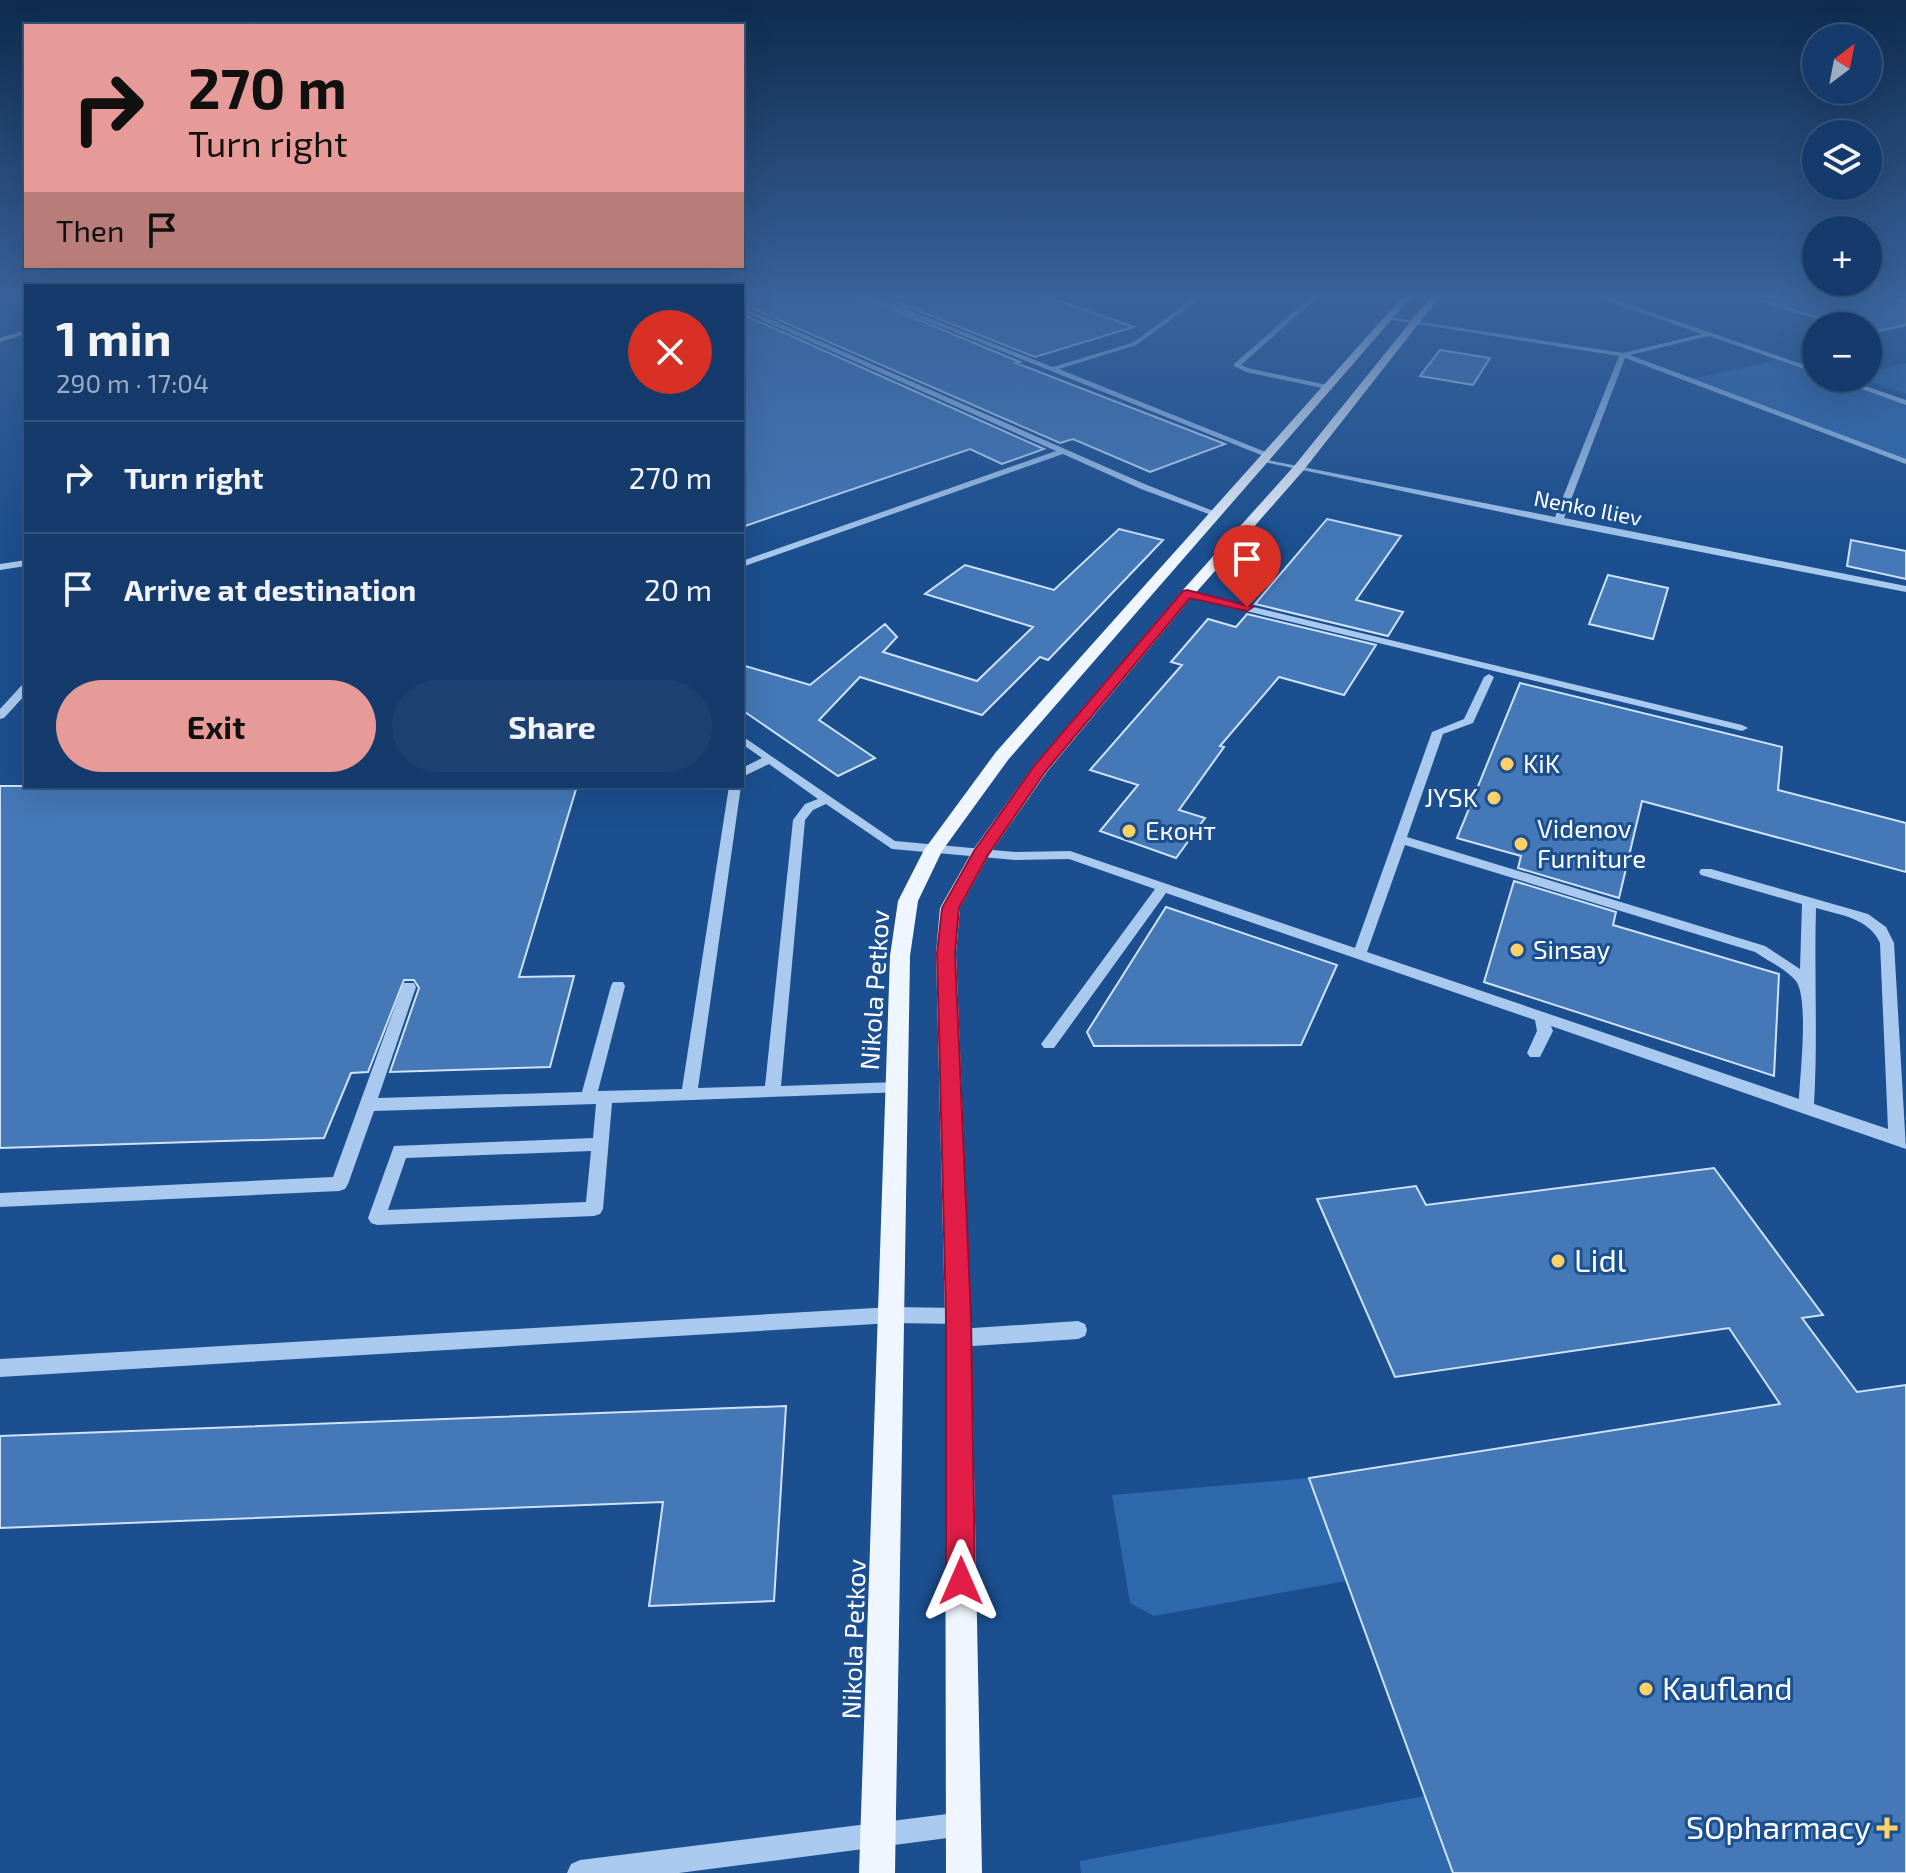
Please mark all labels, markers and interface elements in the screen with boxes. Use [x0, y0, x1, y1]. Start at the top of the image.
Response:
north arrow [1802, 24, 1882, 104]
map controls [1802, 24, 1882, 392]
text: 270 m [188, 53, 347, 120]
icon: right [56, 56, 160, 160]
button: layers [1802, 120, 1882, 200]
text: Turn right [188, 121, 348, 164]
icon: arrive [140, 208, 184, 252]
text: Then [56, 212, 124, 248]
button: + [1802, 216, 1882, 296]
text: 1 min [56, 308, 172, 366]
button: close [628, 310, 712, 394]
button: − [1802, 312, 1882, 392]
text: 290 m · 17:04 [56, 367, 209, 398]
icon: right [56, 455, 100, 499]
text: Turn right [124, 459, 264, 495]
text: 270 m [629, 459, 712, 495]
street label: Nenko Iliev [1532, 484, 1645, 530]
pin [1213, 525, 1281, 607]
icon: arrive [1225, 537, 1269, 581]
icon: arrive [56, 567, 100, 611]
text: Arrive at destination [124, 571, 416, 607]
text: 20 m [644, 571, 712, 607]
button: Exit [56, 680, 376, 772]
button: Share [392, 680, 712, 772]
place label: KiK [1523, 747, 1560, 778]
marker: KiK [1498, 755, 1516, 773]
place label: JYSK [1425, 781, 1478, 812]
marker: JYSK [1485, 789, 1503, 807]
place label: Videnov Furniture [1537, 812, 1646, 873]
place label: Еконт [1145, 814, 1216, 845]
marker: Еконт [1120, 822, 1138, 840]
marker: Videnov Furniture [1512, 835, 1530, 853]
street label: Nikola Petkov [852, 909, 895, 1071]
place label: Sinsay [1533, 933, 1611, 964]
marker: Sinsay [1508, 941, 1526, 959]
place label: Lidl [1574, 1240, 1627, 1278]
marker: Lidl [1549, 1252, 1567, 1270]
position arrow [919, 1539, 1003, 1623]
street label: Nikola Petkov [834, 1558, 871, 1720]
place label: Kaufland [1662, 1668, 1793, 1706]
marker: Kaufland [1637, 1680, 1655, 1698]
place label: SOpharmacy [1686, 1807, 1871, 1845]
marker: SOpharmacy [1878, 1819, 1896, 1837]

